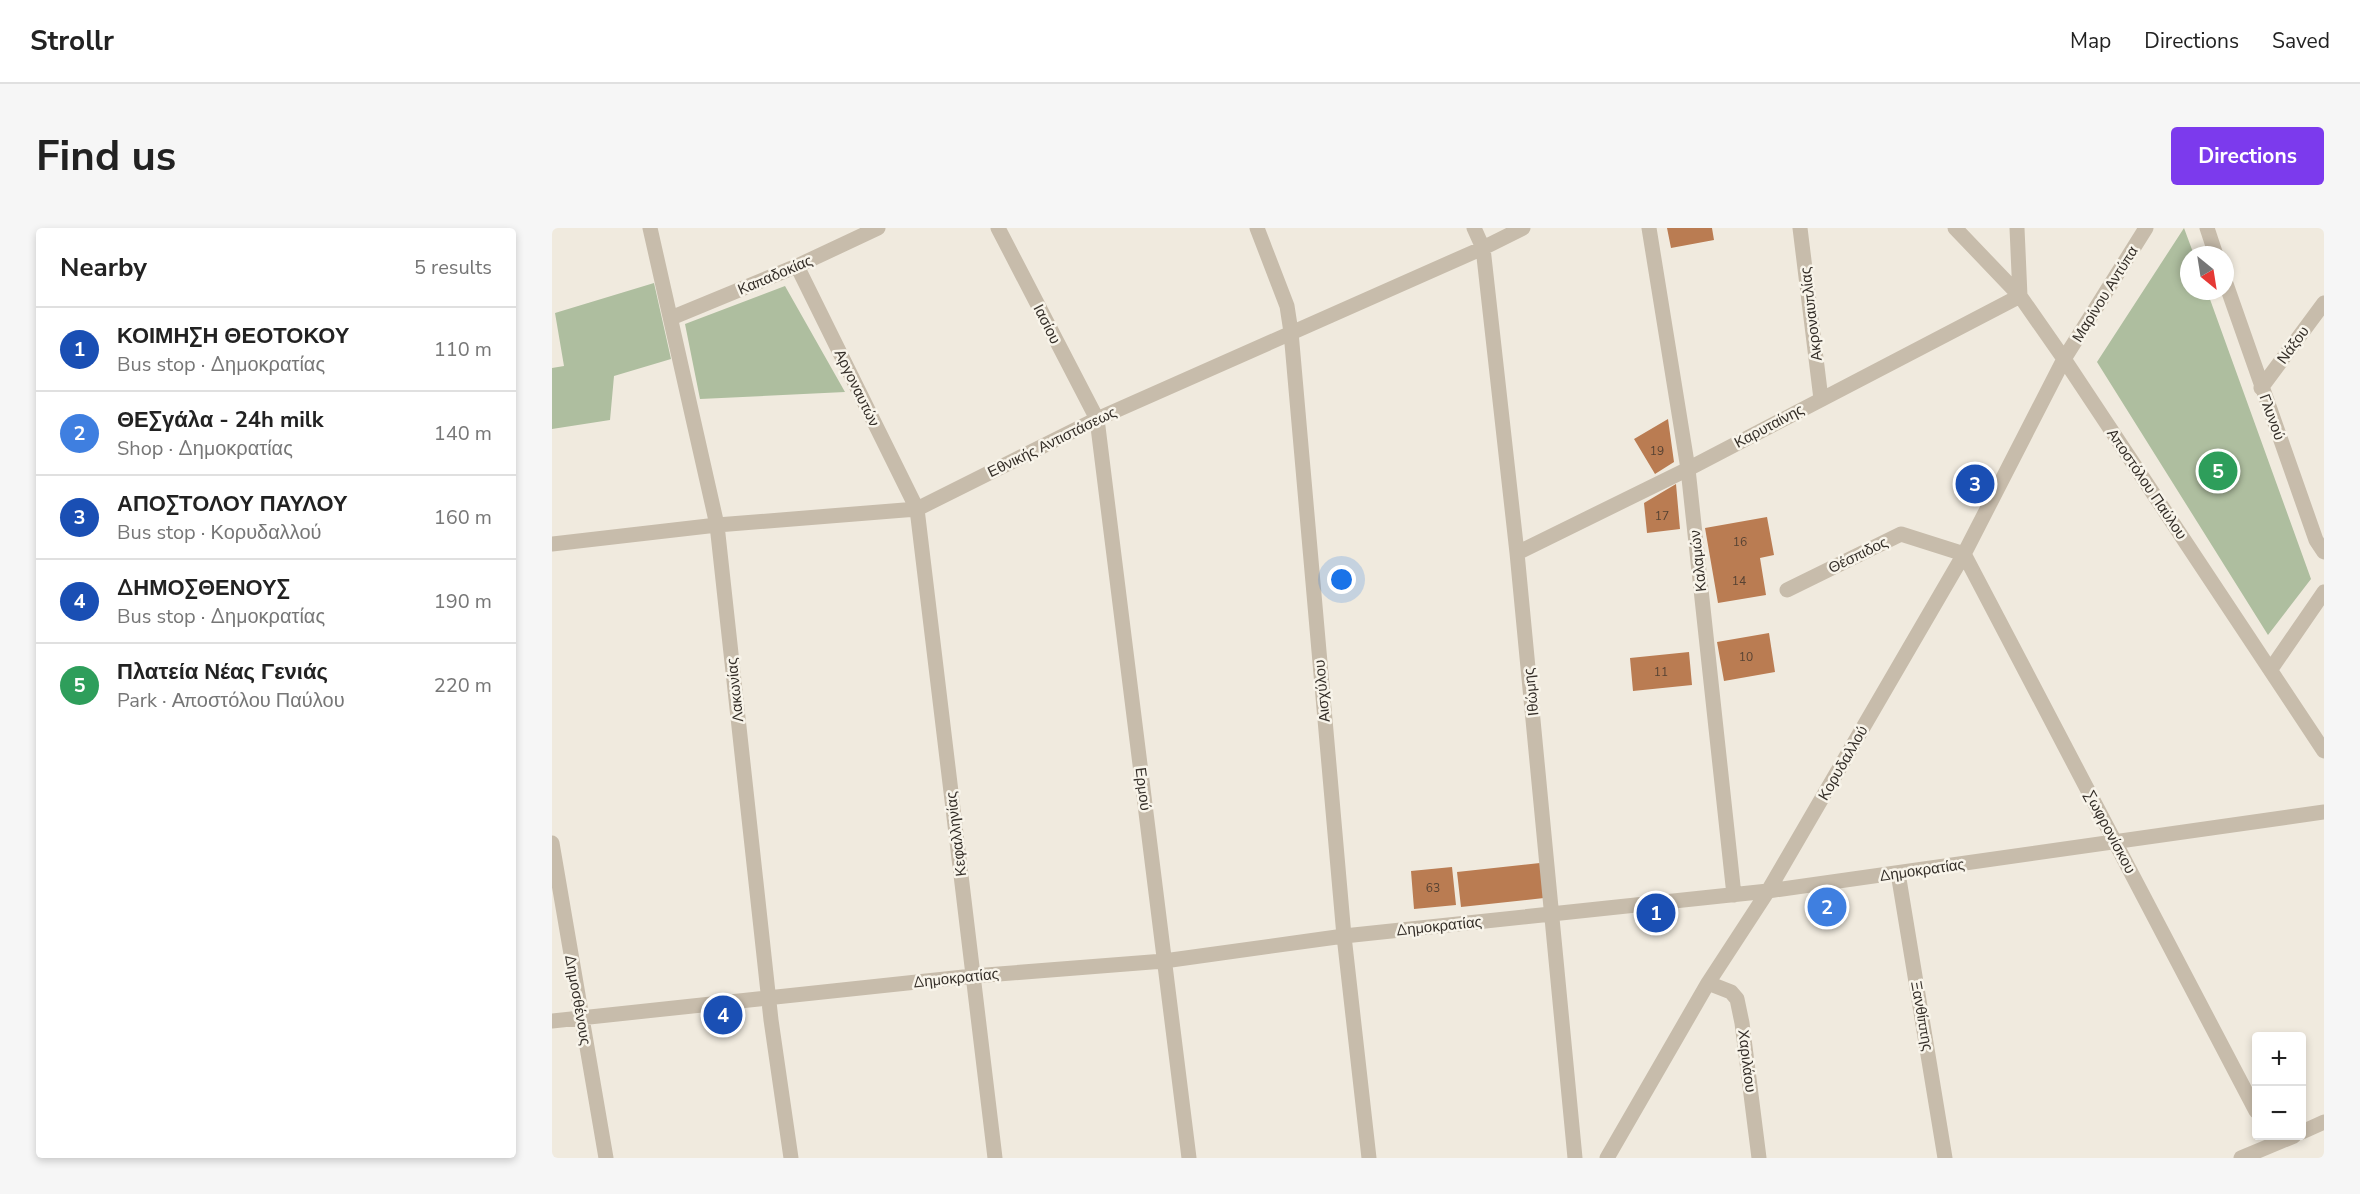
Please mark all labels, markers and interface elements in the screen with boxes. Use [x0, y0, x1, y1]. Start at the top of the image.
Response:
text: Strollr [30, 22, 114, 60]
text: Map [2070, 27, 2111, 55]
text: Directions [2144, 27, 2239, 55]
text: Saved [2272, 27, 2330, 55]
button: Directions [2171, 127, 2324, 185]
text: Find us [36, 128, 176, 185]
street label: Μαρίνου Αντύπα [2067, 242, 2143, 346]
north arrow [2180, 246, 2234, 300]
text: Nearby [60, 250, 147, 285]
street label: Καπαδοκίας [735, 250, 815, 300]
text: 5 results [414, 254, 492, 281]
street label: Ακροναυπλίας [1795, 266, 1827, 362]
street label: Ιασίου [1029, 301, 1065, 347]
text: ΚΟΙΜΗΣΗ ΘΕΟΤΟΚΟΥ [117, 321, 349, 351]
street label: Νάξου [2272, 322, 2314, 368]
text: 1 [74, 336, 86, 363]
text: 110 m [434, 336, 492, 363]
street label: Αργοναυτών [830, 346, 884, 430]
text: Bus stop · Δημοκρατίας [117, 351, 325, 378]
street label: Γλυνού [2254, 391, 2290, 443]
street label: Καρυταίνης [1731, 399, 1807, 453]
street label: Εθνικής Αντιστάσεως [984, 402, 1120, 482]
text: ΘΕΣγάλα - 24h milk [117, 405, 324, 435]
text: 2 [74, 420, 86, 447]
text: 140 m [434, 420, 492, 447]
street label: Αποστόλου Παύλου [2102, 425, 2192, 543]
text: Shop · Δημοκρατίας [117, 435, 293, 462]
house number: 19 [1650, 443, 1664, 459]
pin: 5 [2198, 448, 2238, 494]
pin: 3 [1956, 462, 1994, 506]
text: ΑΠΟΣΤΟΛΟΥ ΠΑΥΛΟΥ [117, 489, 348, 519]
text: 3 [74, 504, 86, 531]
text: 160 m [434, 504, 492, 531]
house number: 17 [1655, 508, 1669, 524]
text: Bus stop · Κορυδαλλού [117, 519, 322, 546]
street label: Καλαμών [1685, 529, 1711, 593]
street label: Θέσπιδος [1825, 532, 1891, 578]
house number: 16 [1733, 534, 1747, 550]
your location [1327, 565, 1356, 594]
text: ΔΗΜΟΣΘΕΝΟΥΣ [117, 573, 290, 603]
house number: 14 [1732, 573, 1746, 589]
text: 4 [74, 588, 86, 615]
text: 190 m [434, 588, 492, 615]
text: Bus stop · Δημοκρατίας [117, 603, 325, 630]
house number: 10 [1739, 649, 1753, 665]
text: Πλατεία Νέας Γενιάς [117, 657, 328, 687]
street label: Λακωνίας [722, 657, 748, 723]
street label: Αισχύλου [1309, 659, 1335, 723]
house number: 11 [1654, 664, 1668, 680]
street label: Ιθώμης [1519, 667, 1543, 717]
text: 5 [74, 672, 86, 699]
text: 220 m [434, 672, 492, 699]
text: Park · Αποστόλου Παύλου [117, 687, 345, 714]
street label: Κορυδαλλού [1814, 722, 1872, 804]
street label: Ερμού [1130, 766, 1156, 812]
street label: Σωφρονίσκου [2080, 787, 2140, 877]
street label: Κεφαλληνίας [941, 791, 971, 877]
street label: Δημοκρατίας [1878, 854, 1966, 886]
house number: 63 [1426, 880, 1440, 896]
pin: 2 [1808, 884, 1846, 930]
pin: 1 [1636, 890, 1676, 936]
street label: Δημοκρατίας [1395, 912, 1483, 940]
street label: Δημοσθένους [560, 953, 596, 1047]
street label: Δημοκρατίας [912, 964, 1000, 992]
street label: Ξανθίππης [1906, 979, 1938, 1053]
pin: 4 [704, 992, 742, 1038]
street label: Χαριλάου [1733, 1028, 1761, 1094]
map controls [2252, 1032, 2306, 1140]
button: + [2252, 1032, 2306, 1086]
button: − [2252, 1086, 2306, 1140]

